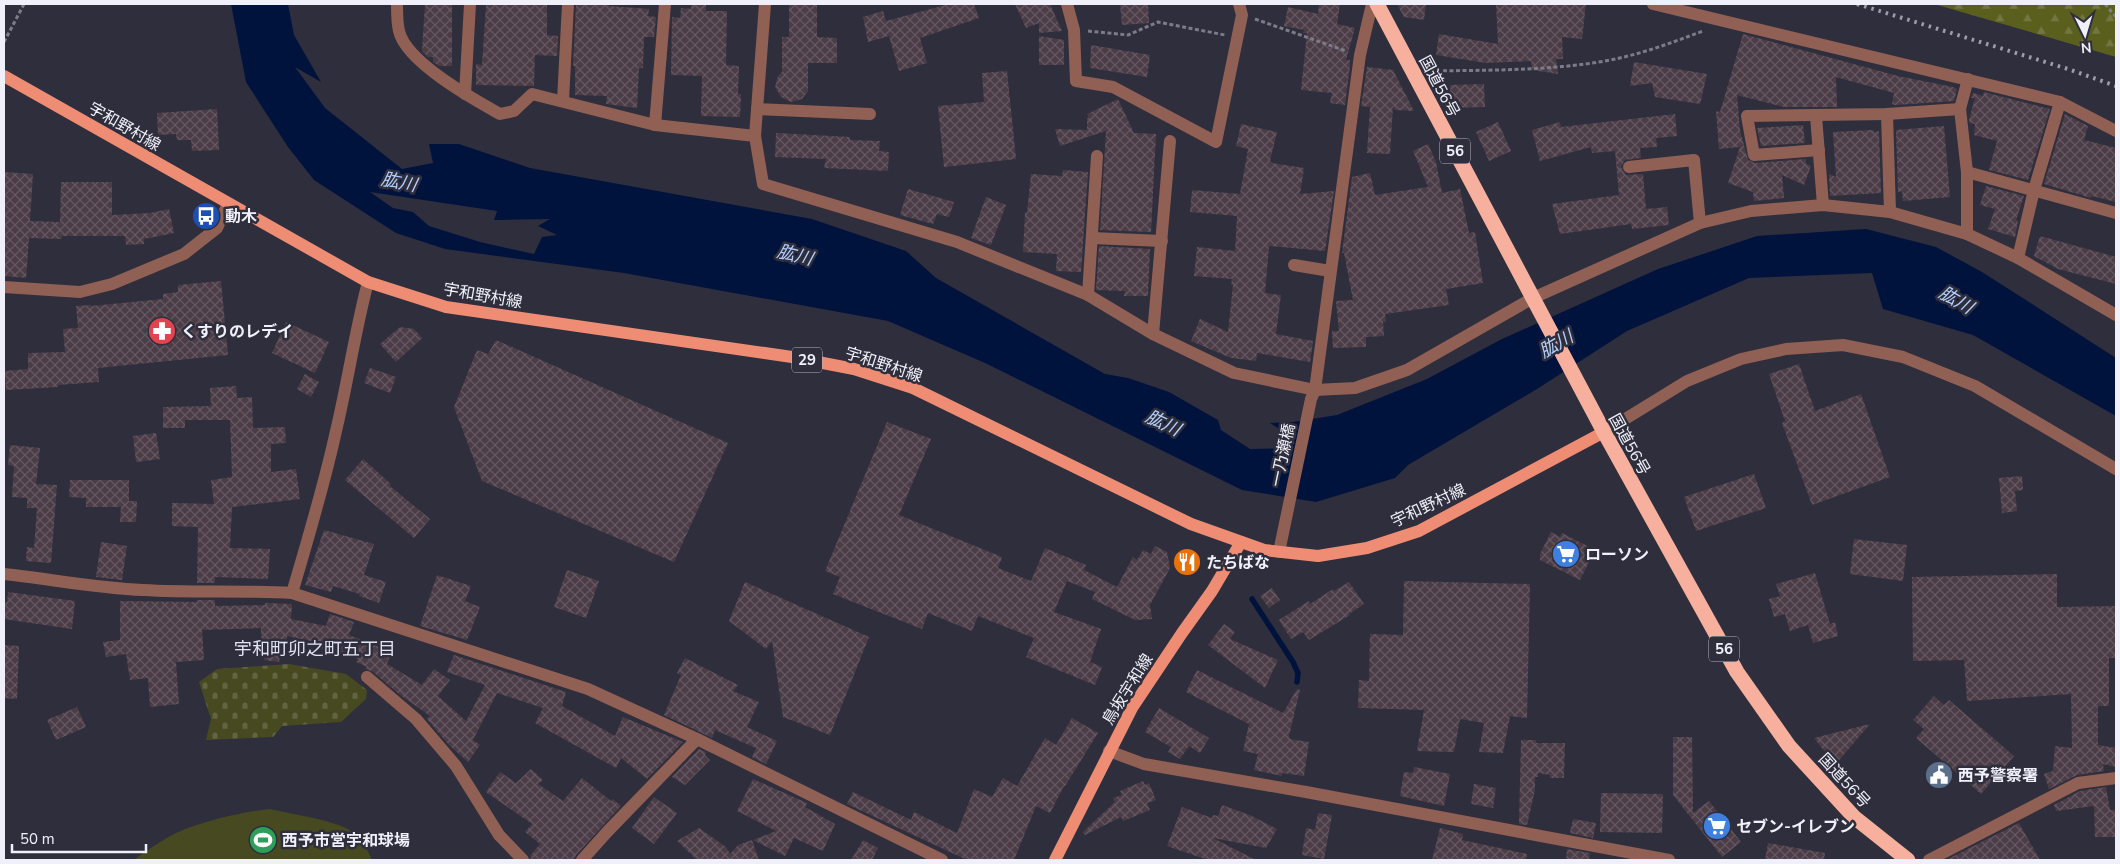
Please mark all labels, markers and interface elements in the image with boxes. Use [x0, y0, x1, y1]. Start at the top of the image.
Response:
north arrow [2060, 10, 2110, 60]
text: N [2080, 38, 2092, 57]
street label: 国道56号 [1414, 52, 1465, 121]
street label: 宇和野村線 [84, 97, 165, 156]
road number: 56 [1440, 138, 1470, 164]
water label: 肱川 [379, 167, 421, 198]
bus stop icon: 動木 [191, 201, 221, 231]
place label: 動木 [225, 206, 257, 228]
water label: 肱川 [775, 239, 817, 271]
street label: 宇和野村線 [442, 278, 524, 314]
water label: 肱川 [1934, 281, 1979, 320]
pharmacy icon: くすりのレデイ [147, 316, 177, 346]
place label: くすりのレデイ [181, 321, 293, 343]
water label: 肱川 [1534, 324, 1579, 363]
street label: 宇和野村線 [842, 342, 925, 388]
road number: 29 [792, 348, 822, 372]
water label: 肱川 [1142, 405, 1186, 442]
street label: 国道56号 [1603, 410, 1655, 479]
street label: 一乃瀬橋 [1266, 422, 1300, 489]
street label: 宇和野村線 [1388, 479, 1469, 533]
supermarket icon: ローソン [1551, 539, 1581, 569]
place label: ローソン [1585, 544, 1649, 566]
restaurant icon: たちばな [1172, 547, 1202, 577]
place label: たちばな [1206, 552, 1270, 574]
road number: 56 [1709, 636, 1739, 662]
district label: 宇和町卯之町五丁目 [234, 637, 396, 661]
street label: 鳥坂宇和線 [1097, 650, 1158, 729]
street label: 国道56号 [1813, 749, 1875, 813]
public building icon: 西予警察署 [1924, 760, 1954, 790]
place label: 西予警察署 [1958, 765, 2038, 787]
supermarket icon: セブン-イレブン [1702, 811, 1732, 841]
place label: セブン-イレブン [1736, 816, 1855, 838]
scale bar [12, 822, 146, 854]
sports icon: 西予市営宇和球場 [248, 825, 278, 855]
text: 50 m [20, 829, 55, 849]
place label: 西予市営宇和球場 [282, 830, 410, 852]

